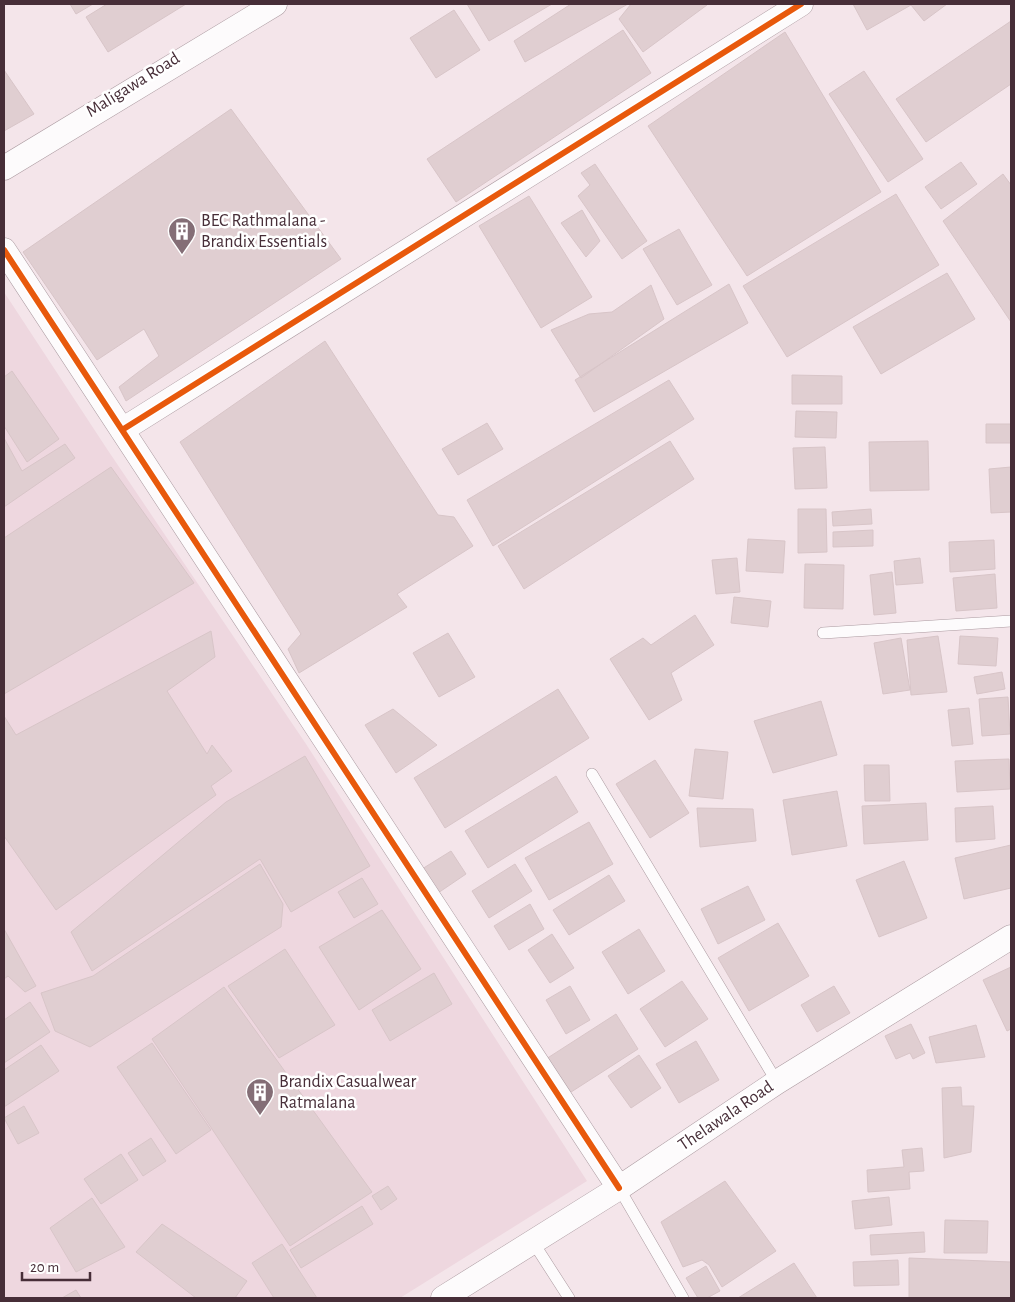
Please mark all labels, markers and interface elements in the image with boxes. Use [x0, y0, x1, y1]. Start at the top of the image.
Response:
street label: Maligawa Road [83, 49, 183, 121]
place label: BEC Rathmalana - Brandix Essentials [201, 212, 327, 251]
building icon: BEC Rathmalana - Brandix Essentials [167, 216, 197, 255]
place label: Brandix Casualwear Ratmalana [279, 1073, 417, 1112]
building icon: Brandix Casualwear Ratmalana [245, 1077, 275, 1116]
street label: Thelawala Road [675, 1078, 777, 1154]
scale bar [22, 1250, 90, 1282]
text: 20 m [30, 1260, 59, 1275]

